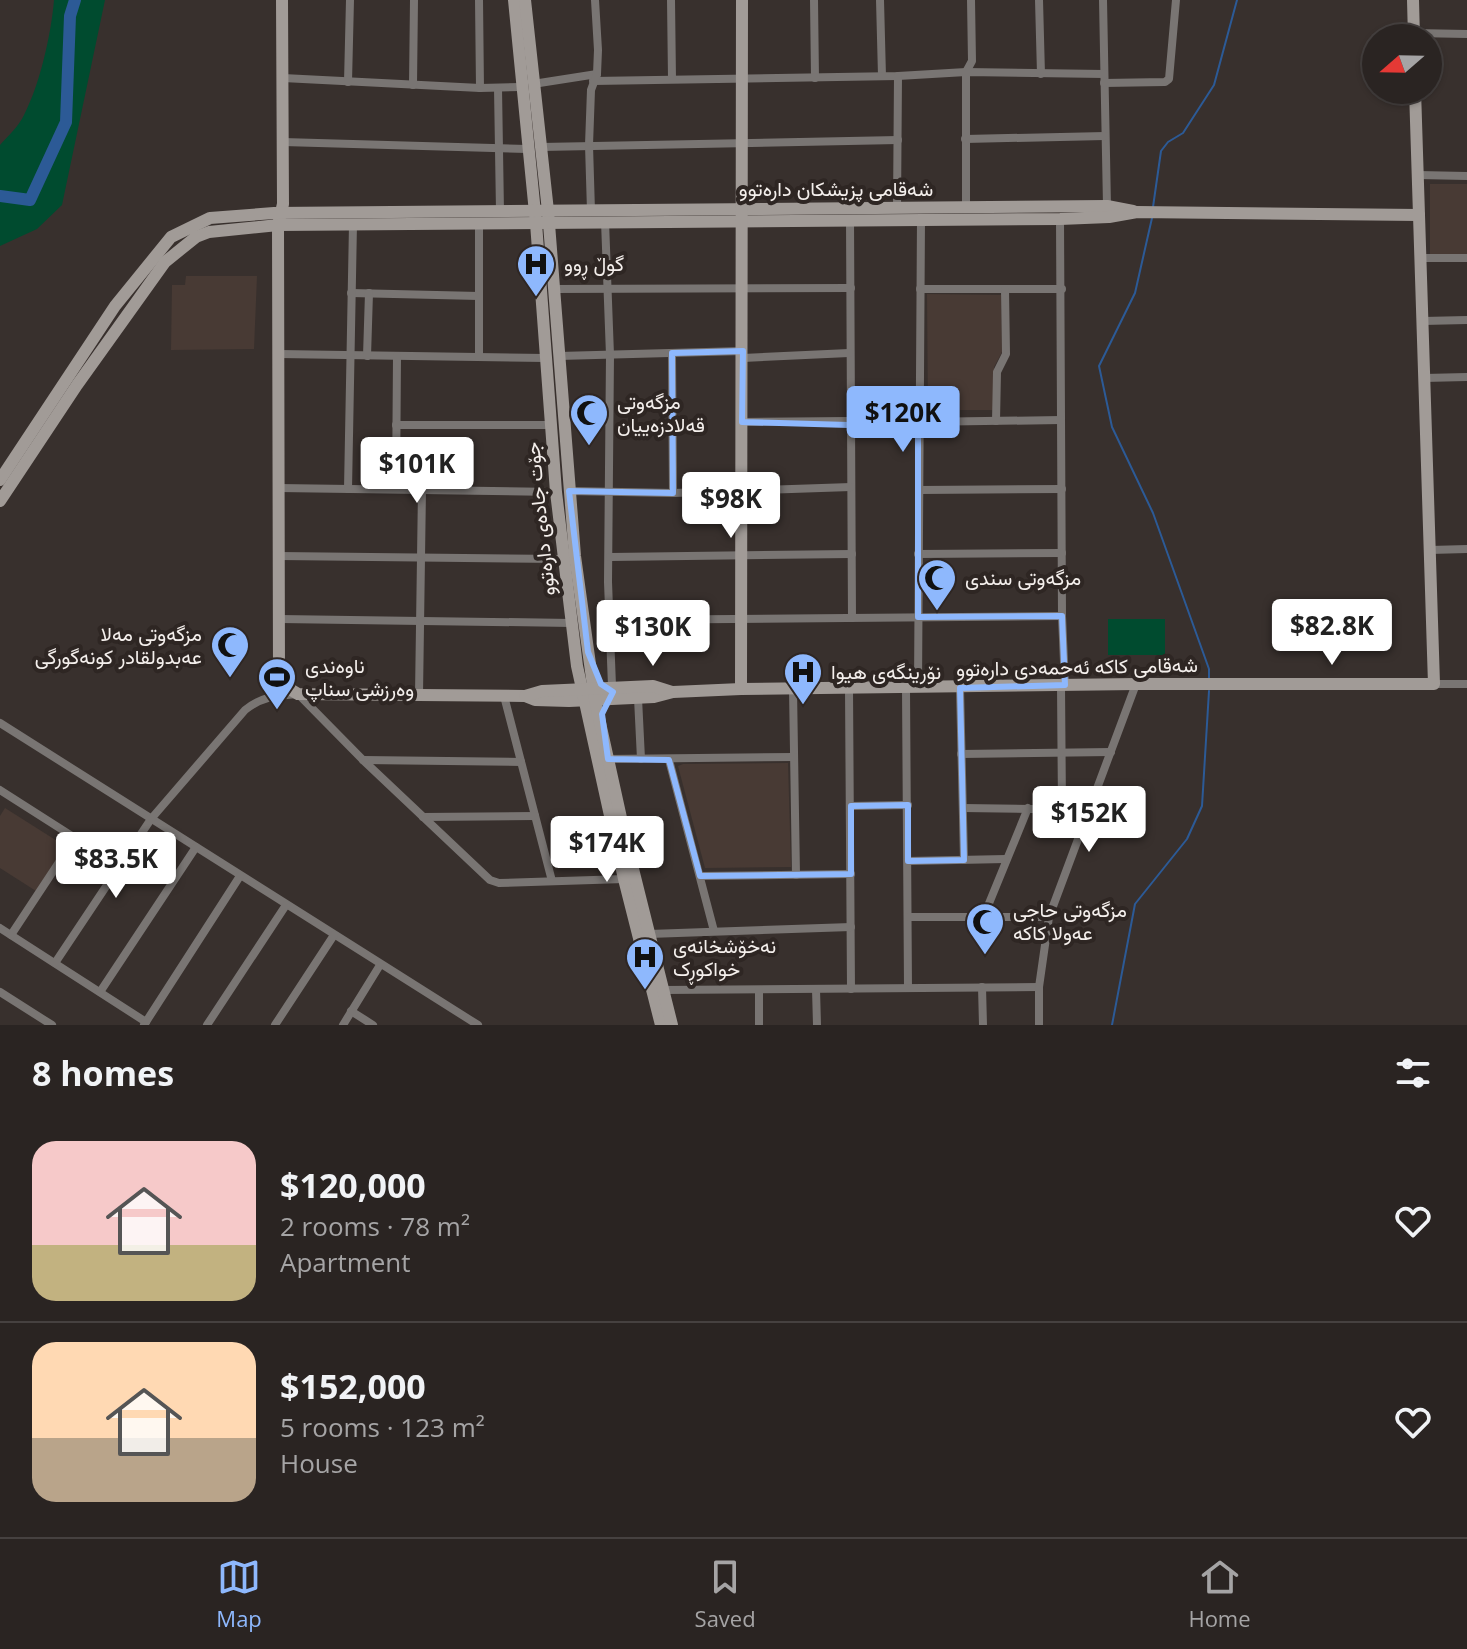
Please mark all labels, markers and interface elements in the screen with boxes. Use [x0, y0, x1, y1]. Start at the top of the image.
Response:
north arrow [1362, 24, 1442, 104]
map controls [1362, 24, 1442, 104]
street label: شەقامی پزیشکان دارەتوو [739, 175, 933, 203]
hospital icon: گوڵ ڕوو [515, 243, 557, 298]
place label: گوڵ ڕوو [564, 250, 624, 280]
pin: $120K [847, 386, 959, 454]
place label: مزگەوتی قەلادزەییان [617, 388, 705, 438]
mosque icon: مزگەوتی قەلادزەییان [568, 392, 610, 447]
text: $120K [865, 394, 941, 430]
pin: $101K [361, 437, 473, 505]
street label: جۆت جادەی دارەتوو [518, 441, 561, 597]
text: $101K [379, 445, 455, 481]
pin: $98K [684, 472, 778, 540]
text: $98K [700, 480, 762, 516]
mosque icon: مزگەوتی سندی [916, 557, 958, 612]
place label: مزگەوتی سندی [965, 564, 1081, 591]
pin: $82.8K [1267, 599, 1397, 667]
pin: $130K [597, 600, 709, 668]
text: $82.8K [1290, 607, 1374, 643]
text: $130K [615, 608, 691, 644]
place label: مزگەوتی مەلا عەبدولقادر کونەگورگی [35, 620, 202, 670]
mosque icon: مزگەوتی مەلا عەبدولقادر کونەگورگی [209, 624, 251, 679]
hospital icon: نۆرینگەی هیوا [782, 651, 824, 706]
street label: شەقامی کاکە ئەحمەدی دارەتوو [956, 651, 1198, 682]
place label: ناوەندی وەرزشی سناپ [305, 652, 414, 703]
sports icon: ناوەندی وەرزشی سناپ [256, 656, 298, 711]
place label: نۆرینگەی هیوا [831, 658, 941, 685]
pin: $152K [1033, 786, 1145, 854]
text: $152K [1051, 794, 1127, 830]
pin: $174K [551, 816, 663, 884]
text: $174K [569, 824, 645, 860]
pin: $83.5K [51, 832, 181, 900]
text: $83.5K [74, 840, 158, 876]
place label: مزگەوتی حاجی عەولا کاکە [1013, 896, 1127, 946]
mosque icon: مزگەوتی حاجی عەولا کاکە [964, 901, 1006, 956]
place label: نەخۆشخانەی خواکوڕک [673, 932, 776, 985]
hospital icon: نەخۆشخانەی خواکوڕک [624, 936, 666, 991]
text: 8 homes [32, 1050, 174, 1096]
icon: filters [1391, 1051, 1435, 1095]
text: $120,000 [280, 1162, 426, 1208]
icon: home [96, 1173, 192, 1269]
icon: heart [1391, 1199, 1435, 1243]
text: 2 rooms · 78 m² [280, 1208, 470, 1244]
text: Apartment [280, 1244, 411, 1280]
text: $152,000 [280, 1363, 426, 1409]
icon: home [96, 1374, 192, 1470]
icon: heart [1391, 1400, 1435, 1444]
text: 5 rooms · 123 m² [280, 1409, 485, 1445]
text: House [280, 1445, 358, 1481]
tab: Map [216, 1555, 262, 1633]
tab: Saved [695, 1555, 756, 1633]
tab: Home [1188, 1555, 1251, 1633]

